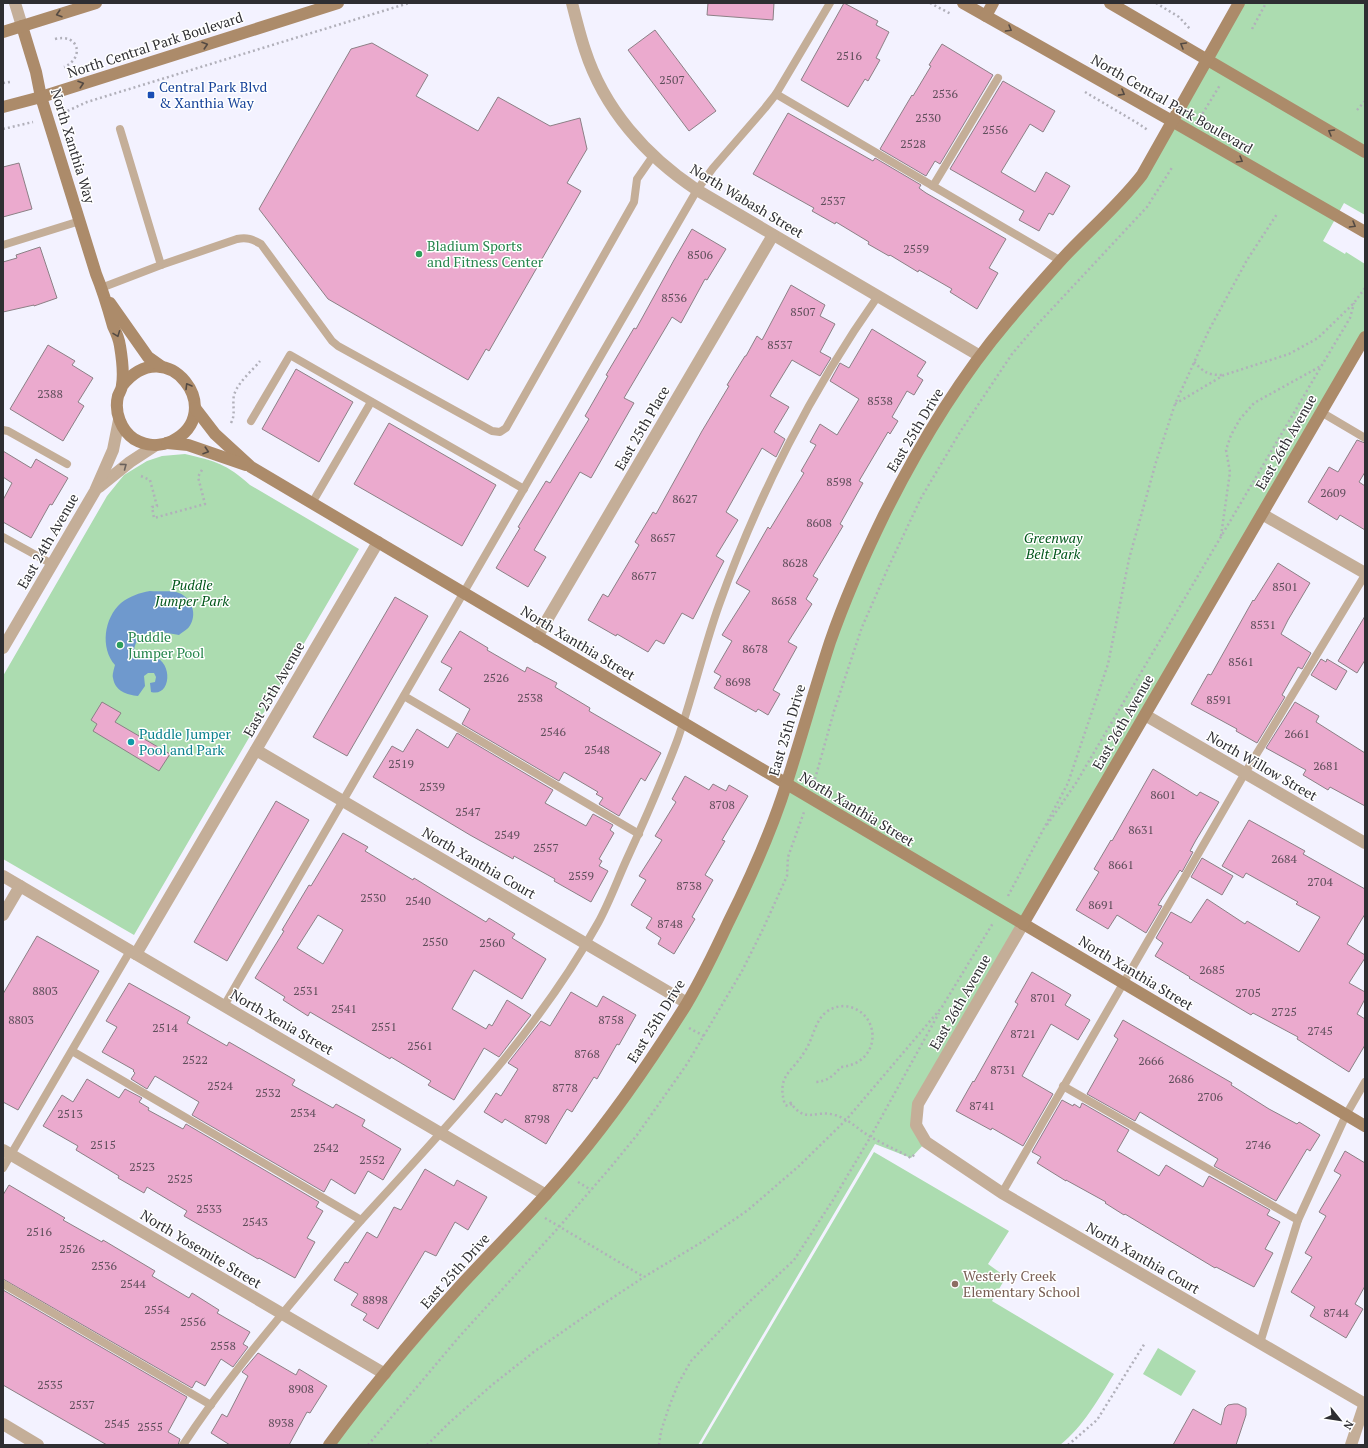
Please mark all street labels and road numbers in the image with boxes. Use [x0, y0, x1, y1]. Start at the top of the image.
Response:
street label: North Central Park Boulevard [65, 7, 245, 82]
street label: North Central Park Boulevard [1088, 49, 1257, 158]
street label: North Xanthia Way [47, 86, 100, 207]
street label: North Wabash Street [687, 159, 808, 242]
street label: East 25th Place [610, 382, 673, 473]
street label: East 25th Drive [882, 384, 947, 475]
street label: East 26th Avenue [1251, 391, 1321, 493]
street label: East 24th Avenue [13, 490, 83, 592]
street label: North Xanthia Street [517, 601, 640, 685]
street label: East 25th Avenue [239, 638, 309, 740]
street label: East 26th Avenue [1088, 671, 1158, 773]
street label: East 25th Drive [764, 682, 809, 778]
street label: North Willow Street [1204, 726, 1322, 805]
street label: North Xanthia Street [796, 767, 919, 851]
street label: North Xanthia Court [419, 822, 540, 903]
street label: North Xanthia Street [1075, 931, 1198, 1015]
street label: East 26th Avenue [925, 951, 995, 1053]
street label: East 25th Drive [622, 975, 689, 1066]
street label: North Xenia Street [227, 984, 338, 1059]
street label: North Yosemite Street [137, 1205, 266, 1293]
street label: North Xanthia Court [1083, 1217, 1204, 1298]
street label: East 25th Drive [416, 1229, 493, 1312]

